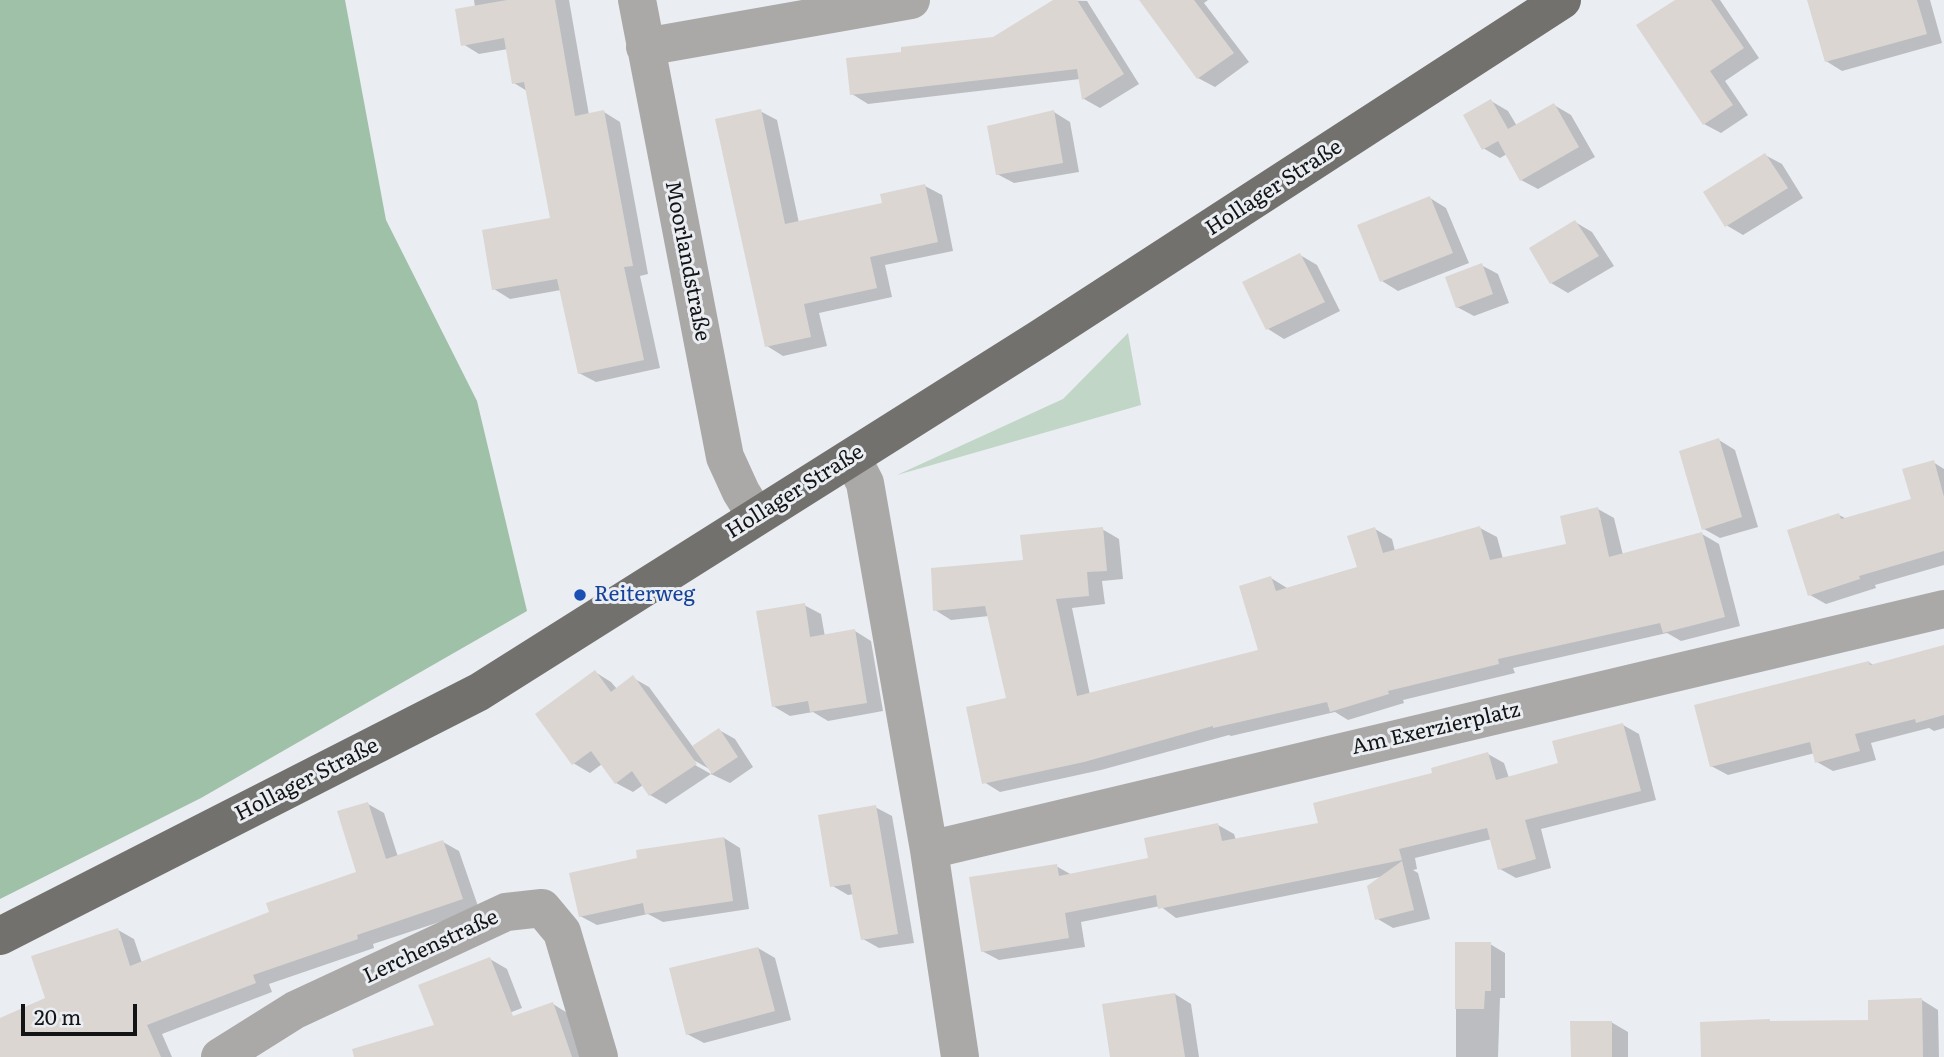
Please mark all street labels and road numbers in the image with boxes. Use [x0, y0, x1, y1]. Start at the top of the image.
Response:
street label: Hollager Straße [1201, 134, 1347, 242]
street label: Moorlandstraße [659, 179, 715, 343]
street label: Hollager Straße [721, 440, 869, 544]
street label: Am Exerzierplatz [1349, 697, 1523, 761]
street label: Hollager Straße [231, 733, 383, 827]
street label: Lerchenstraße [360, 905, 502, 989]

